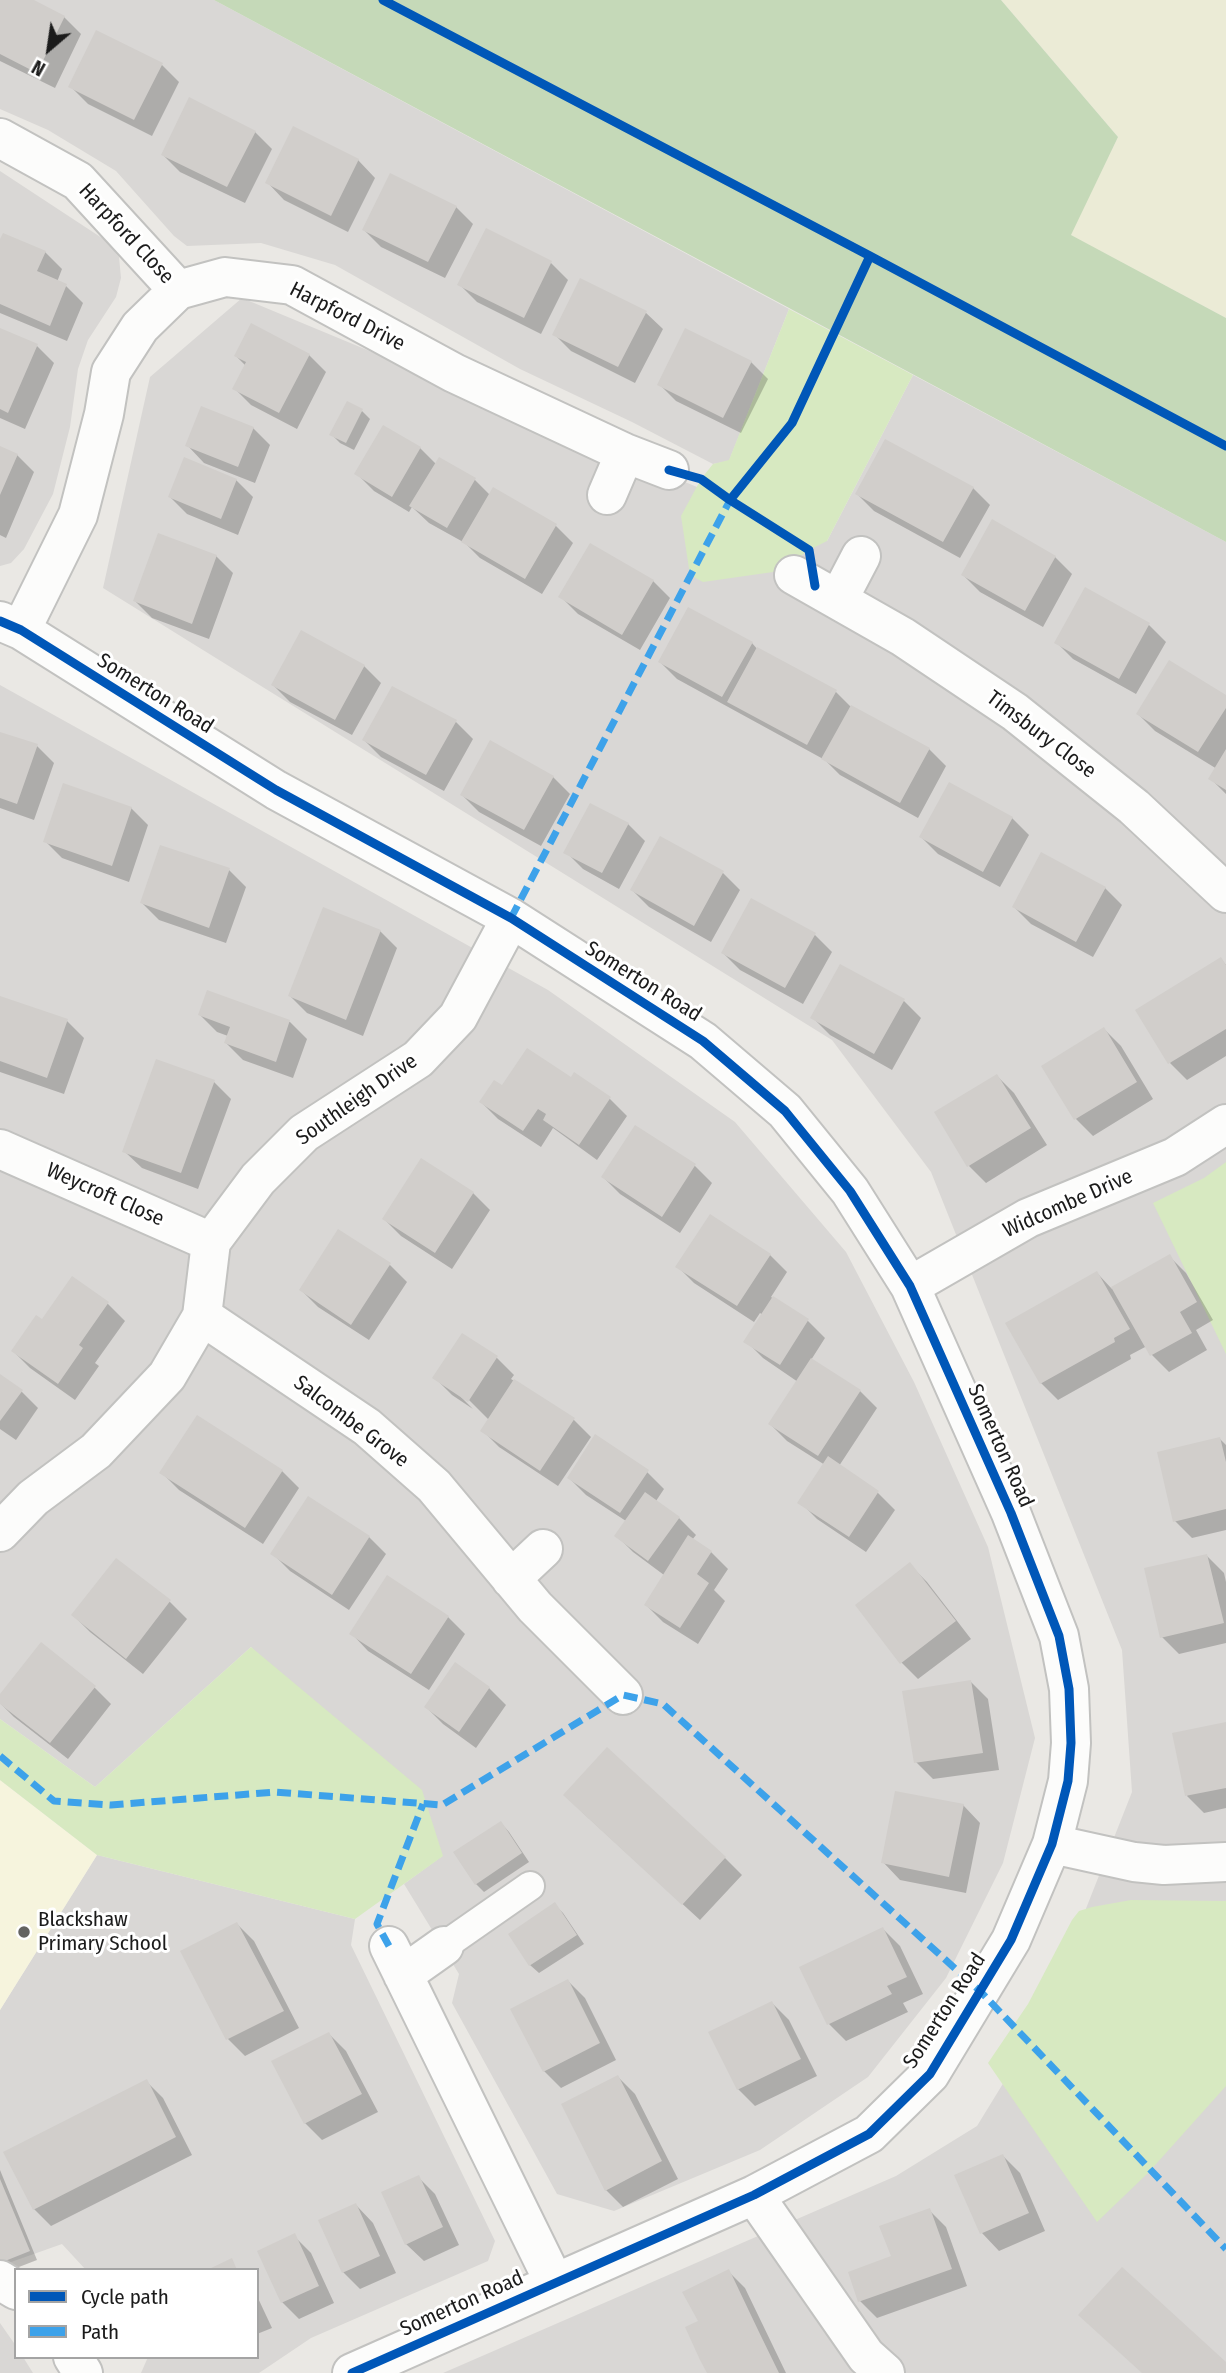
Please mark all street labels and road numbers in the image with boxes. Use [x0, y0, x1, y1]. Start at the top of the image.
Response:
street label: Harpford Close [73, 179, 179, 289]
street label: Harpford Drive [285, 277, 409, 357]
street label: Somerton Road [92, 648, 218, 740]
street label: Timsbury Close [981, 686, 1101, 784]
street label: Somerton Road [580, 936, 706, 1028]
street label: Southleigh Drive [292, 1049, 422, 1151]
street label: Weycroft Close [42, 1158, 168, 1232]
street label: Widcombe Drive [999, 1164, 1137, 1244]
street label: Salcombe Grove [288, 1371, 414, 1473]
street label: Somerton Road [962, 1380, 1038, 1512]
street label: Somerton Road [898, 1949, 992, 2073]
street label: Somerton Road [396, 2266, 528, 2342]

